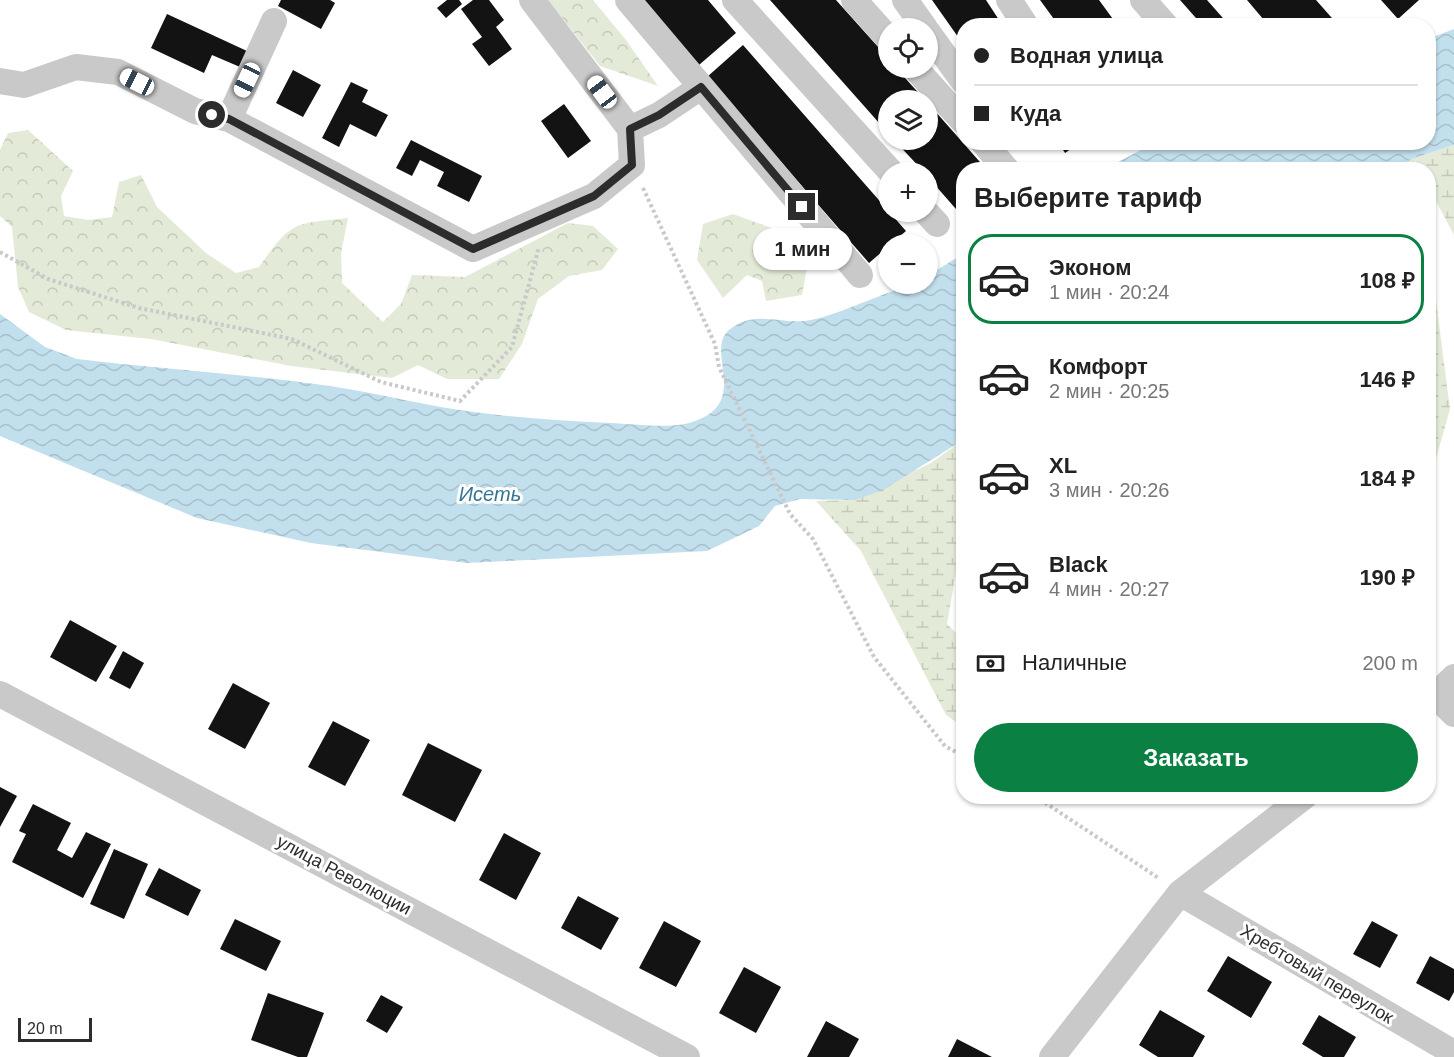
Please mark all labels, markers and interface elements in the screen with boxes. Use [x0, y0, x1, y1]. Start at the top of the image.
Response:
map controls [878, 18, 938, 294]
button: locate [878, 18, 938, 78]
text: Водная улица [1010, 43, 1163, 68]
car [231, 60, 263, 100]
car [117, 66, 157, 98]
car [584, 72, 620, 112]
button: layers [878, 90, 938, 150]
route start [198, 101, 225, 128]
text: Куда [1010, 101, 1061, 126]
button: + [878, 162, 938, 222]
text: Выберите тариф [974, 183, 1202, 213]
route end [788, 193, 815, 220]
callout: 1 мин [752, 228, 852, 270]
button: − [878, 234, 938, 294]
text: 1 мин [775, 238, 830, 260]
icon: car [977, 252, 1031, 306]
text: Эконом [1049, 255, 1132, 280]
text: 108 ₽ [1359, 268, 1415, 293]
text: 1 мин · 20:24 [1049, 281, 1169, 303]
icon: car [977, 351, 1031, 405]
text: Комфорт [1049, 354, 1148, 379]
text: 146 ₽ [1359, 367, 1415, 392]
text: 2 мин · 20:25 [1049, 380, 1169, 402]
icon: car [977, 450, 1031, 504]
text: XL [1049, 453, 1077, 478]
text: 184 ₽ [1359, 466, 1415, 491]
text: 3 мин · 20:26 [1049, 479, 1169, 501]
water label: Исеть [459, 483, 521, 505]
icon: car [977, 549, 1031, 603]
text: Black [1049, 552, 1108, 577]
text: 190 ₽ [1359, 565, 1415, 590]
text: 4 мин · 20:27 [1049, 578, 1169, 600]
icon: cash [974, 647, 1007, 680]
text: Наличные [1022, 650, 1127, 675]
text: 200 m [1362, 652, 1418, 674]
button: Заказать [974, 723, 1418, 792]
street label: улица Революции [273, 831, 415, 919]
street label: Хребтовый переулок [1237, 920, 1397, 1028]
scale bar [18, 1015, 92, 1042]
text: 20 m [27, 1020, 63, 1037]

